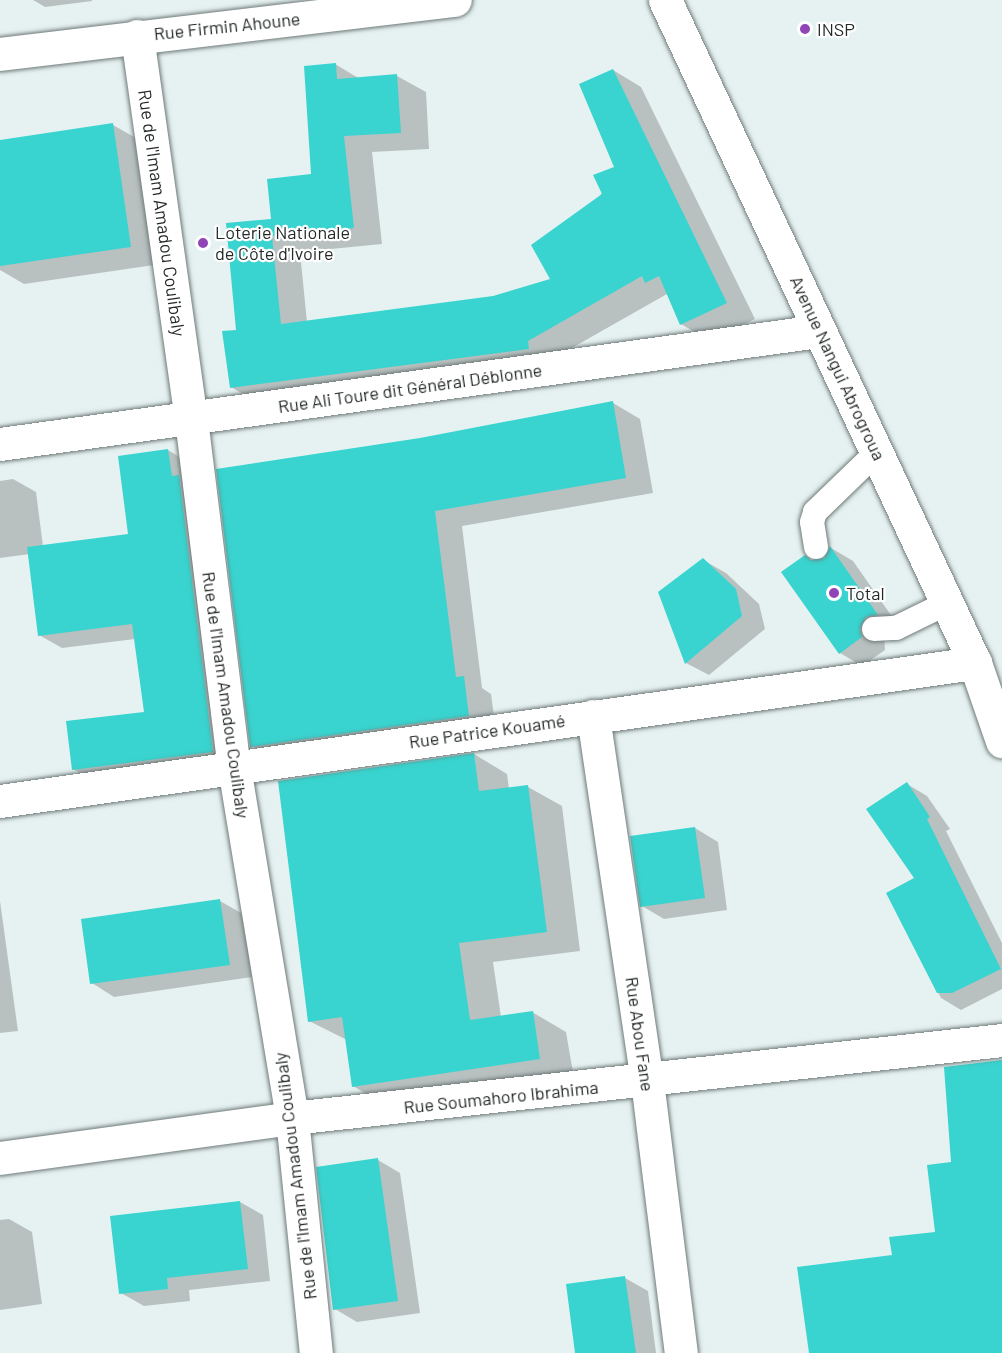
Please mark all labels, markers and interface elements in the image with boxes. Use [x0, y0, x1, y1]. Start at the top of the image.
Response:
street label: Rue Firmin Ahoune [153, 8, 301, 44]
place label: INSP [817, 18, 855, 40]
marker: INSP [798, 22, 812, 36]
street label: Rue de l'Imam Amadou Coulibaly [134, 88, 190, 338]
place label: Loterie Nationale de Côte d'Ivoire [215, 222, 350, 264]
marker: Loterie Nationale de Côte d'Ivoire [196, 236, 210, 250]
street label: Avenue Nangui Abrogroua [786, 272, 890, 464]
street label: Rue Ali Toure dit Général Déblonne [277, 359, 543, 417]
street label: Rue de l'Imam Amadou Coulibaly [198, 570, 254, 820]
place label: Total [846, 582, 885, 604]
marker: Total [827, 586, 841, 600]
street label: Rue Patrice Kouamé [408, 709, 566, 753]
street label: Rue Abou Fane [621, 975, 659, 1093]
street label: Rue de l'Imam Amadou Coulibaly [269, 1051, 321, 1301]
street label: Rue Soumahoro Ibrahima [403, 1076, 599, 1118]

